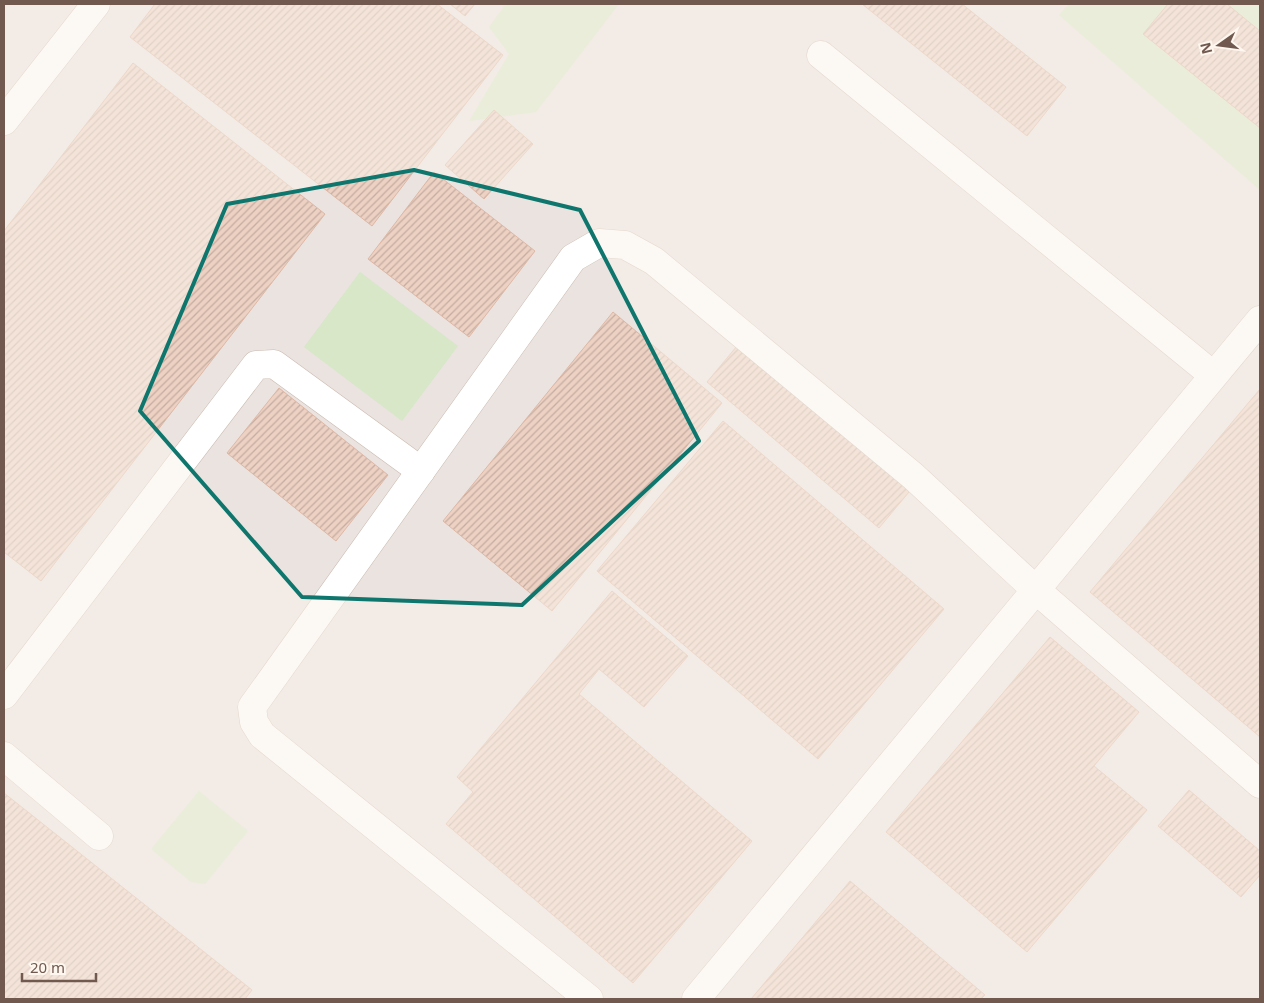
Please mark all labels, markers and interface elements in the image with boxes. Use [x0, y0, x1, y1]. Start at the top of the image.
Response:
north arrow [1194, 20, 1244, 70]
text: N [1195, 40, 1216, 56]
scale bar [22, 950, 96, 982]
text: 20 m [30, 957, 65, 977]

